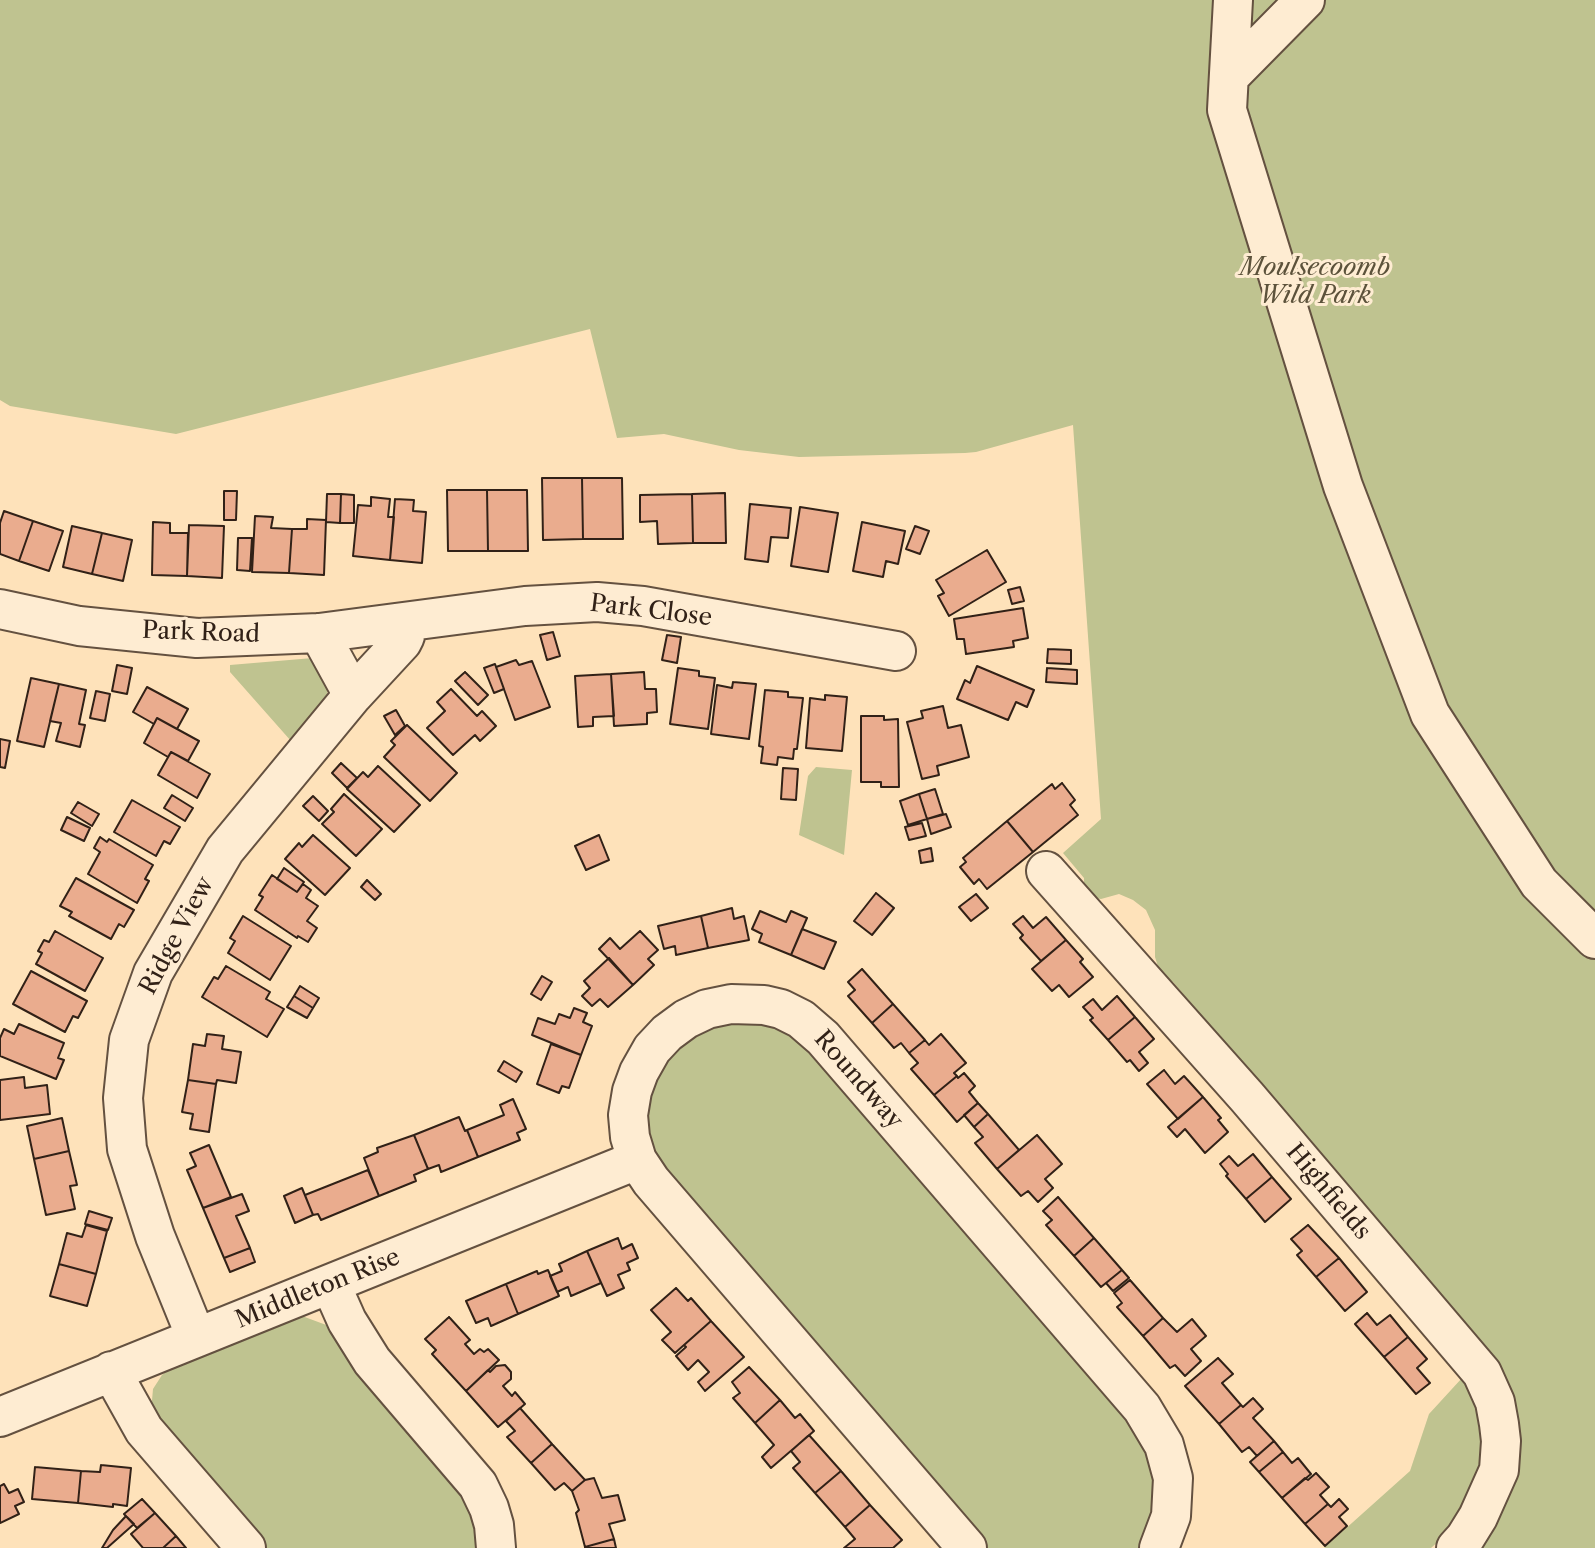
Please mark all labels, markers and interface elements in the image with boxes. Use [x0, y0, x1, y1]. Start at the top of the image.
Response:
park label: Moulsecoomb Wild Park [1240, 254, 1390, 310]
street label: Park Close [588, 589, 714, 633]
street label: Park Road [142, 617, 260, 649]
street label: Ridge View [134, 872, 220, 1000]
street label: Roundway [807, 1025, 909, 1135]
street label: Highfields [1280, 1138, 1376, 1246]
street label: Middleton Rise [232, 1243, 404, 1335]

